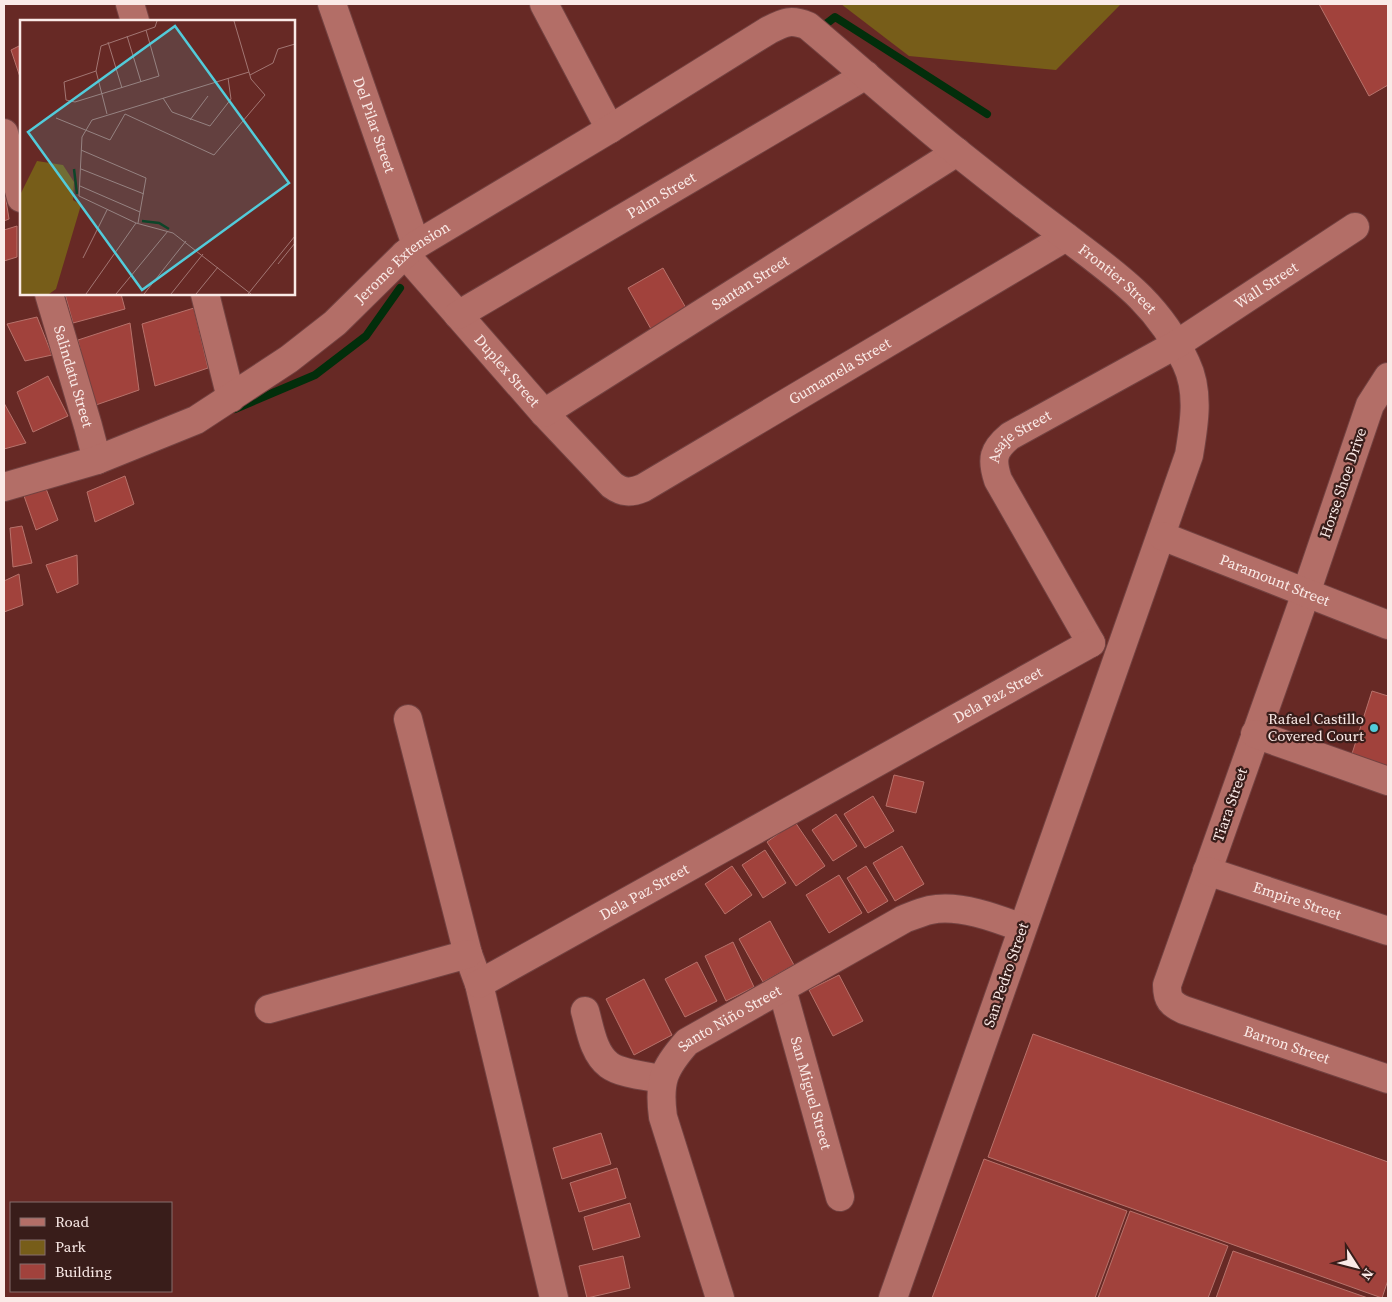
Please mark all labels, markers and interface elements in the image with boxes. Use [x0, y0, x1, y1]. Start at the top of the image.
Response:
inset map [20, 20, 295, 295]
street label: Del Pilar Street [348, 74, 401, 176]
street label: Palm Street [623, 166, 700, 223]
street label: Jerome Extension [349, 216, 454, 309]
street label: Frontier Street [1074, 239, 1162, 318]
street label: Santan Street [707, 250, 793, 315]
street label: Wall Street [1230, 256, 1302, 314]
street label: Salindatu Street [49, 323, 99, 430]
street label: Duplex Street [470, 329, 545, 411]
street label: Gumamela Street [785, 332, 895, 409]
street label: Asaje Street [983, 404, 1055, 464]
street label: Horse Shoe Drive [1314, 424, 1371, 541]
street label: Paramount Street [1217, 549, 1333, 611]
street label: Dela Paz Street [949, 661, 1046, 728]
place label: Rafael Castillo Covered Court [1268, 708, 1364, 746]
marker: Rafael Castillo Covered Court [1368, 722, 1380, 734]
street label: Tiara Street [1207, 765, 1252, 845]
street label: Dela Paz Street [595, 858, 692, 925]
street label: Empire Street [1250, 876, 1344, 925]
street label: San Pedro Street [978, 920, 1033, 1030]
street label: Santo Niño Street [672, 980, 785, 1056]
street label: Barron Street [1241, 1020, 1333, 1069]
street label: San Miguel Street [786, 1034, 837, 1152]
legend [10, 1202, 172, 1292]
text: Road [55, 1211, 89, 1232]
text: Park [55, 1236, 87, 1257]
north arrow [1332, 1242, 1382, 1292]
text: Building [55, 1261, 112, 1282]
text: N [1356, 1265, 1379, 1285]

